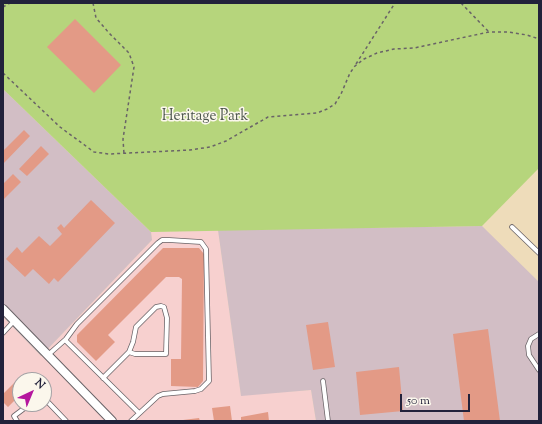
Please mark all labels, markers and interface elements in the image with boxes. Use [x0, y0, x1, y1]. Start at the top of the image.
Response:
park label: Heritage Park [162, 108, 248, 126]
north arrow [12, 372, 52, 412]
text: N [31, 375, 48, 393]
scale bar [402, 386, 472, 412]
text: 50 m [407, 392, 430, 410]

